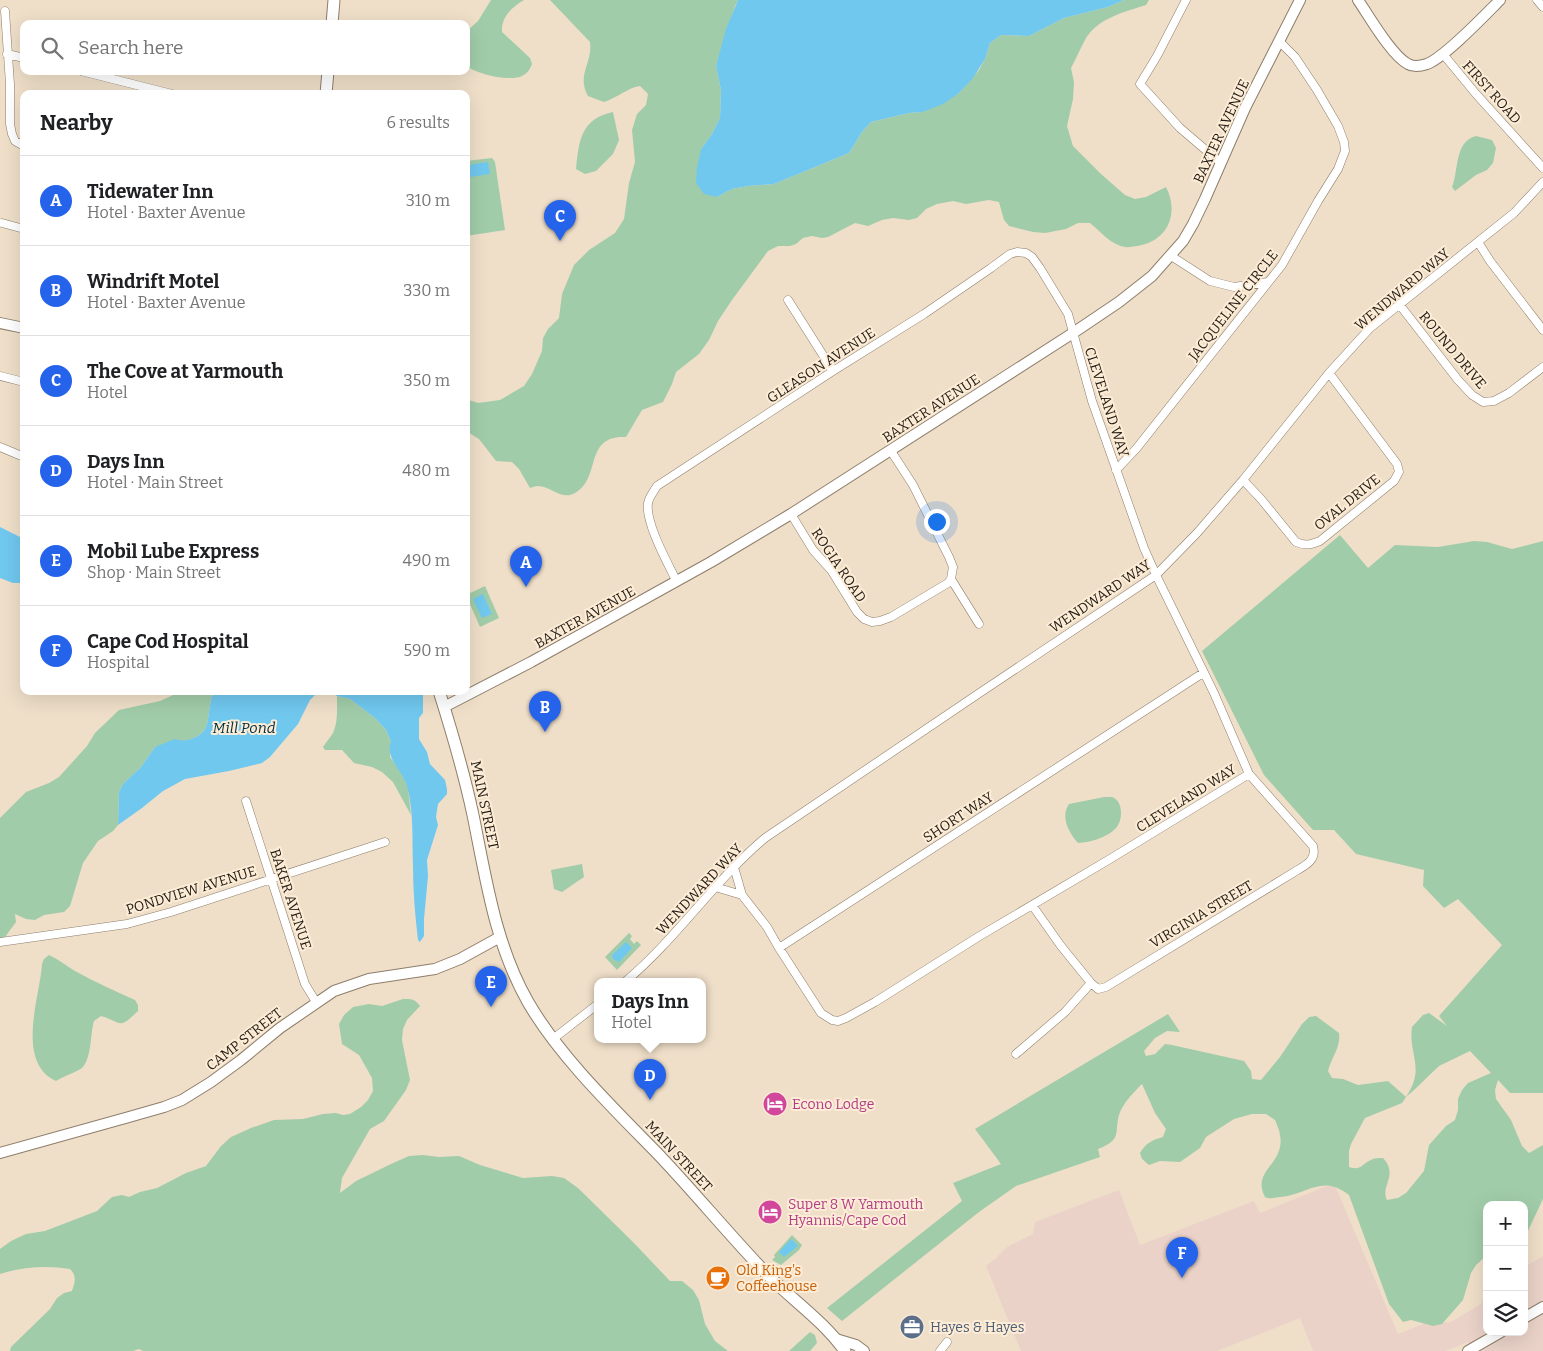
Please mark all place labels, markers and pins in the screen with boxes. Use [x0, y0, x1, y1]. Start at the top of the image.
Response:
pin: C [544, 200, 576, 241]
pin: A [510, 546, 542, 587]
pin: B [529, 691, 561, 732]
pin: E [475, 966, 507, 1007]
pin: D [634, 1059, 666, 1100]
hotel icon: Econo Lodge [762, 1091, 788, 1117]
place label: Econo Lodge [792, 1096, 874, 1113]
place label: Super 8 W Yarmouth Hyannis/Cape Cod [788, 1196, 924, 1229]
hotel icon: Super 8 W Yarmouth Hyannis/Cape Cod [757, 1199, 783, 1225]
pin: F [1166, 1237, 1198, 1278]
place label: Old King's Coffeehouse [736, 1262, 817, 1295]
cafe icon: Old King's Coffeehouse [705, 1265, 731, 1291]
office icon: Hayes & Hayes [899, 1314, 925, 1340]
place label: Hayes & Hayes [930, 1319, 1024, 1336]

